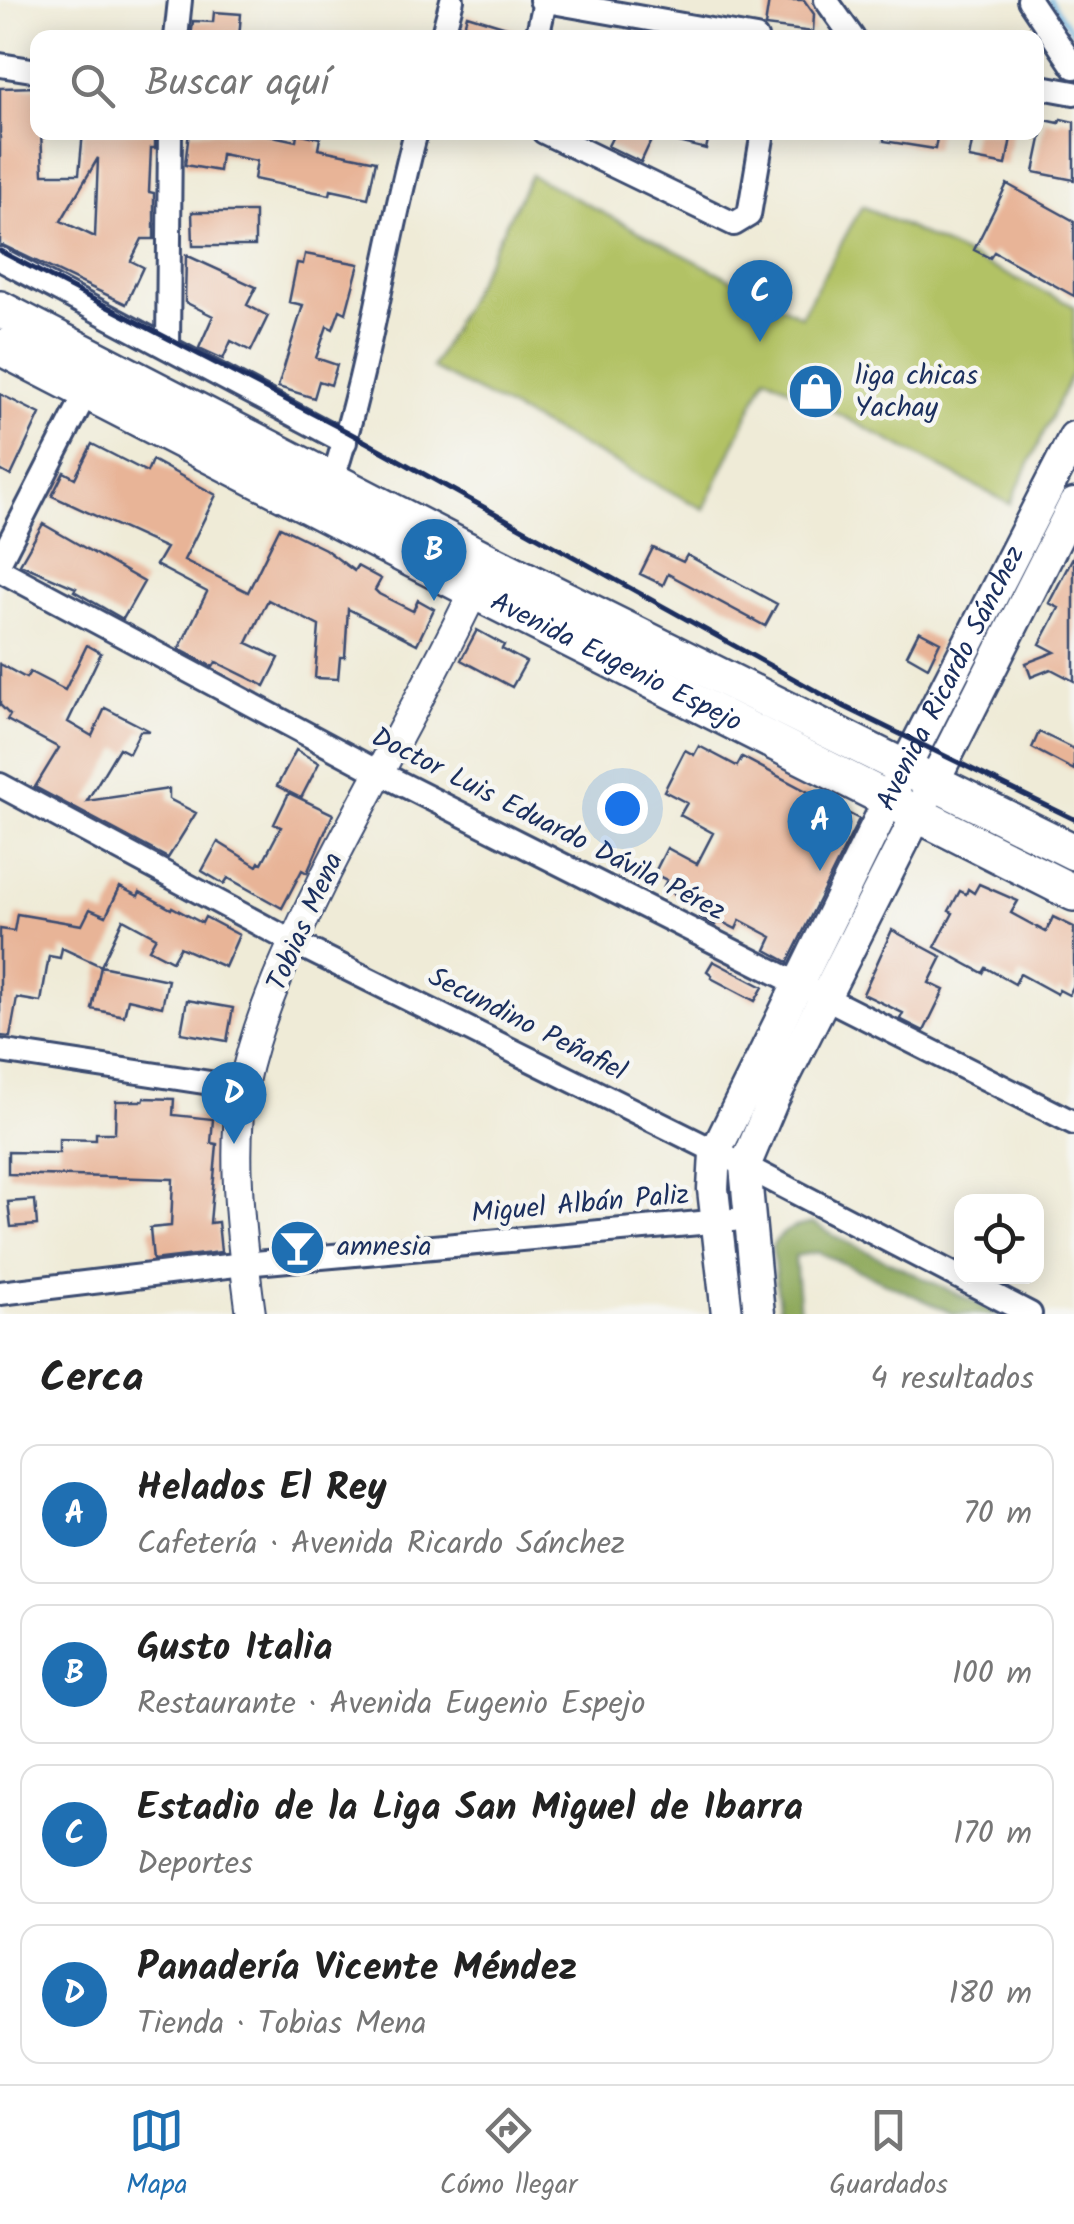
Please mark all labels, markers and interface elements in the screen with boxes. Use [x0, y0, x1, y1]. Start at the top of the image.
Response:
search box [30, 30, 1044, 140]
text: Buscar aquí [145, 55, 329, 115]
icon: search [65, 58, 120, 113]
pin: C [728, 260, 792, 342]
place label: liga chicas Yachay [855, 354, 978, 431]
shop icon: liga chicas Yachay [786, 362, 846, 422]
pin: B [402, 518, 466, 601]
street label: Avenida Ricardo Sánchez [864, 538, 1037, 819]
street label: Avenida Eugenio Espejo [482, 580, 750, 745]
street label: Doctor Luis Eduardo Dávila Pérez [363, 716, 733, 934]
your location [597, 783, 648, 834]
pin: A [788, 788, 852, 871]
street label: Tobias Mena [255, 845, 357, 999]
street label: Secundino Peñafiel [420, 955, 634, 1095]
pin: D [202, 1062, 266, 1144]
street label: Miguel Albán Paliz [469, 1173, 691, 1237]
map controls [954, 1194, 1044, 1284]
button: locate [954, 1194, 1044, 1284]
bar icon: amnesia [268, 1217, 328, 1277]
place label: amnesia [337, 1225, 432, 1270]
text: Cerca [40, 1346, 144, 1413]
text: 4 resultados [870, 1354, 1034, 1405]
text: Helados El Rey [137, 1459, 387, 1519]
text: A [64, 1489, 85, 1540]
text: 70 m [963, 1489, 1032, 1540]
text: Cafetería · Avenida Ricardo Sánchez [137, 1519, 625, 1570]
text: Gusto Italia [137, 1619, 333, 1679]
text: B [65, 1649, 84, 1700]
text: 100 m [952, 1649, 1032, 1700]
text: Restaurante · Avenida Eugenio Espejo [137, 1679, 645, 1730]
text: Estadio de la Liga San Miguel de Ibarra [137, 1779, 803, 1839]
text: C [65, 1809, 84, 1860]
text: 170 m [953, 1809, 1032, 1860]
text: Deportes [137, 1839, 253, 1890]
text: Panadería Vicente Méndez [137, 1939, 577, 1999]
text: D [64, 1969, 85, 2020]
text: 180 m [948, 1969, 1032, 2020]
text: Tienda · Tobias Mena [137, 1999, 427, 2050]
tab: Mapa [126, 2103, 188, 2208]
tab: Cómo llegar [440, 2103, 577, 2208]
tab: Guardados [829, 2103, 948, 2208]

